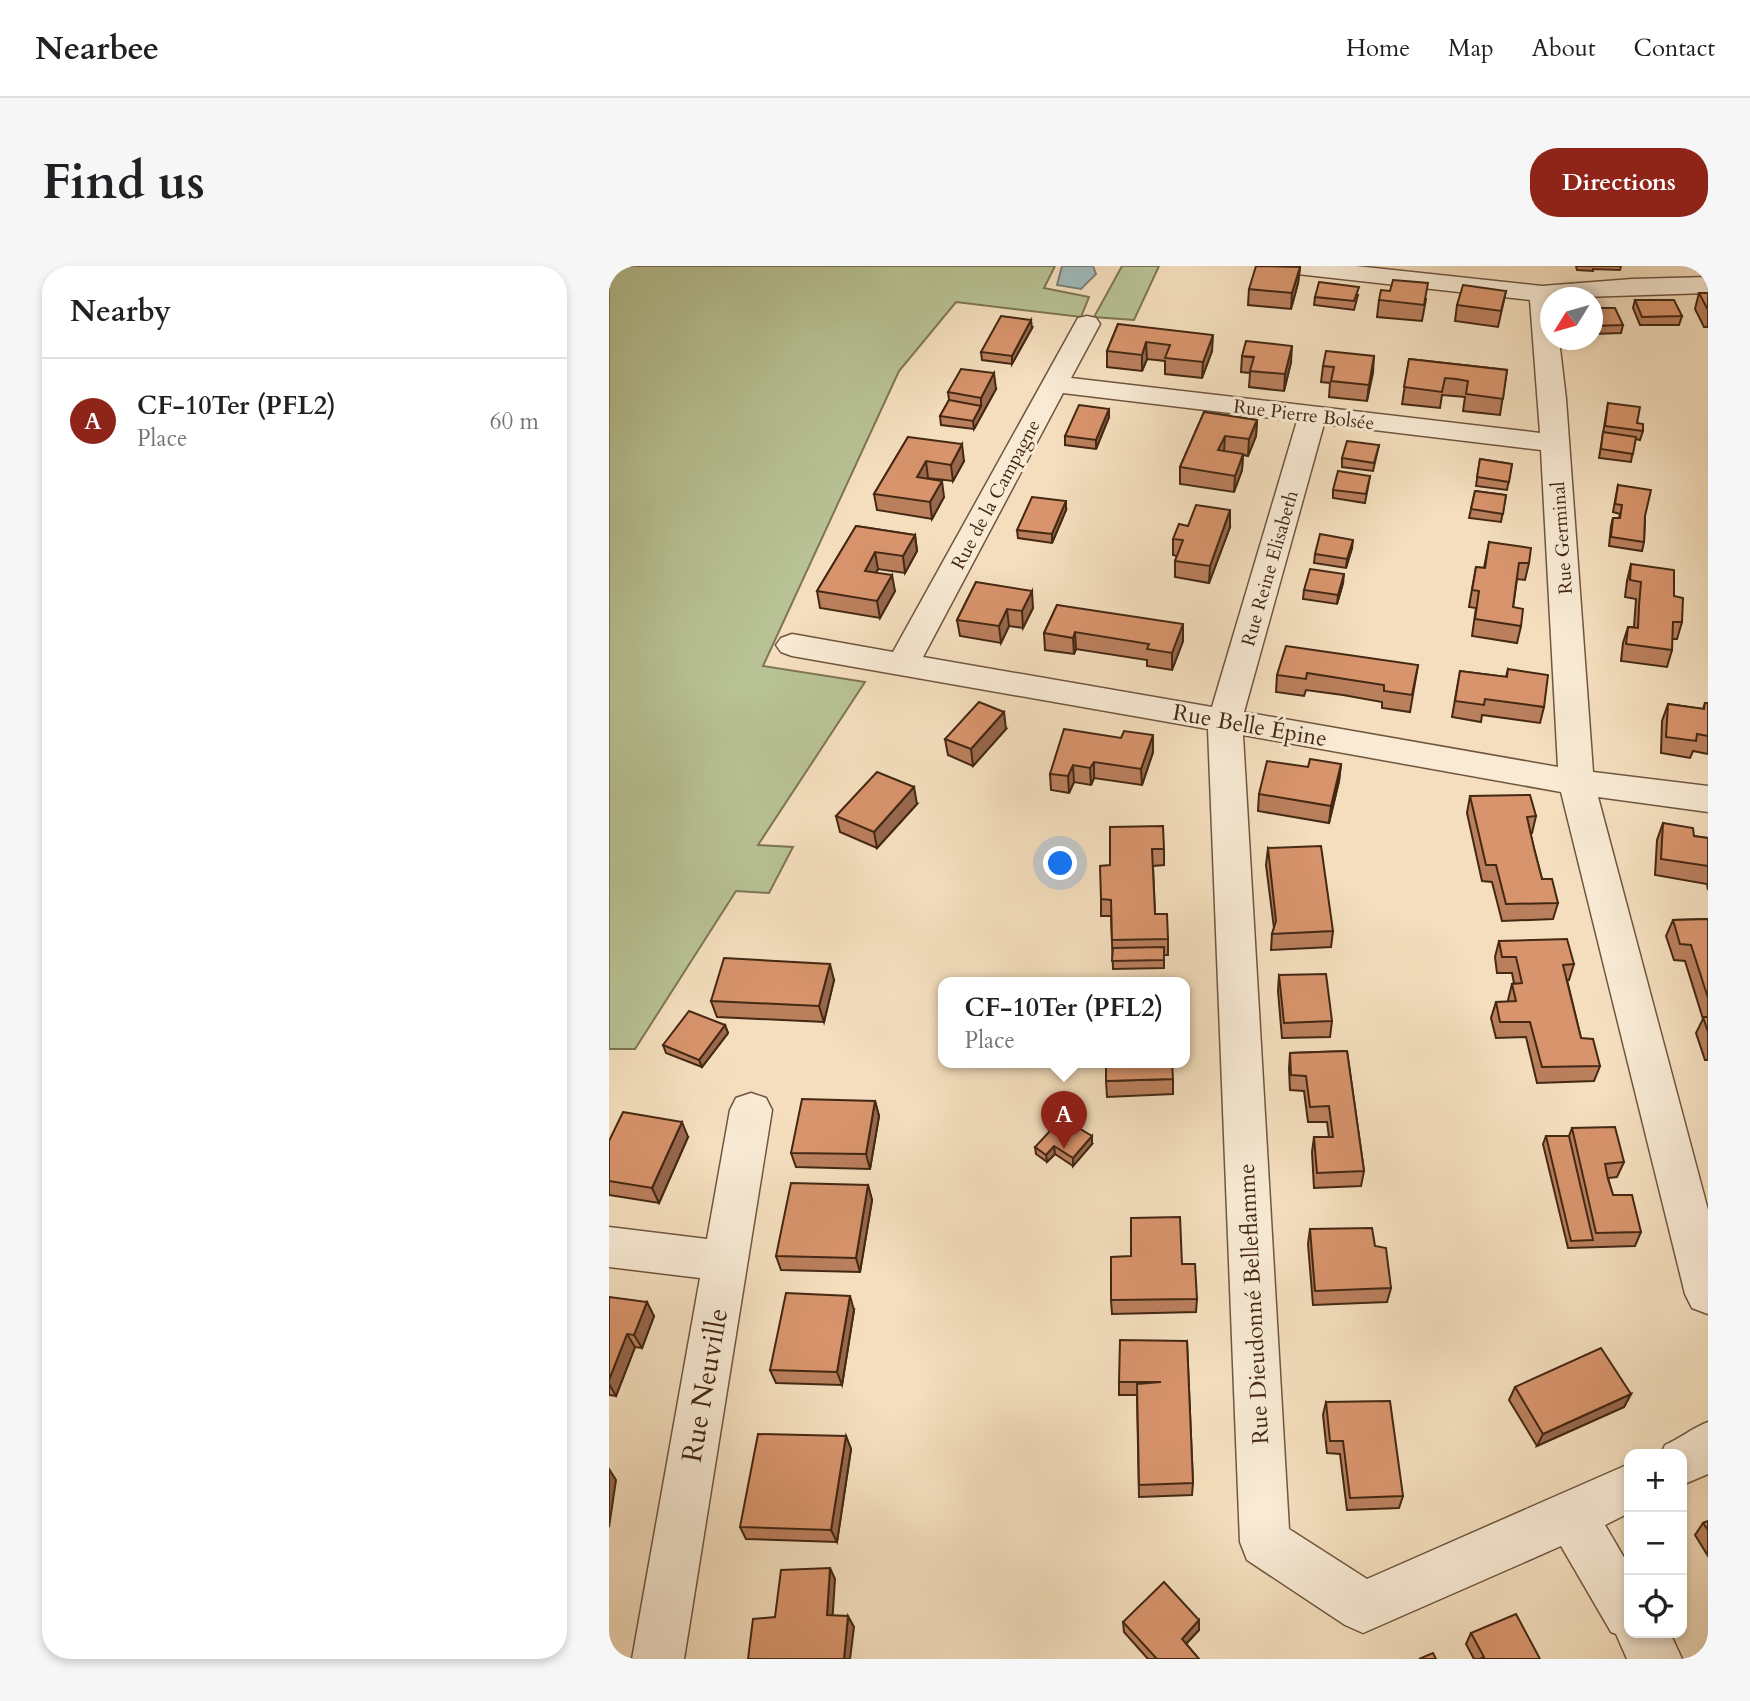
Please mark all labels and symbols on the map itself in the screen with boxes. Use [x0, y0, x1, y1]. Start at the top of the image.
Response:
north arrow [1540, 287, 1603, 350]
street label: Rue Pierre Bolsée [1232, 393, 1376, 437]
street label: Rue de la Campagne [945, 415, 1046, 574]
street label: Rue Germinal [1545, 480, 1579, 595]
street label: Rue Reine Elisabeth [1235, 487, 1305, 649]
street label: Rue Belle Épine [1170, 697, 1329, 754]
your location [1043, 846, 1077, 880]
pin: A [1041, 1091, 1087, 1149]
street label: Rue Dieudonné Belleflamme [1231, 1163, 1276, 1445]
street label: Rue Neuville [673, 1305, 737, 1465]

